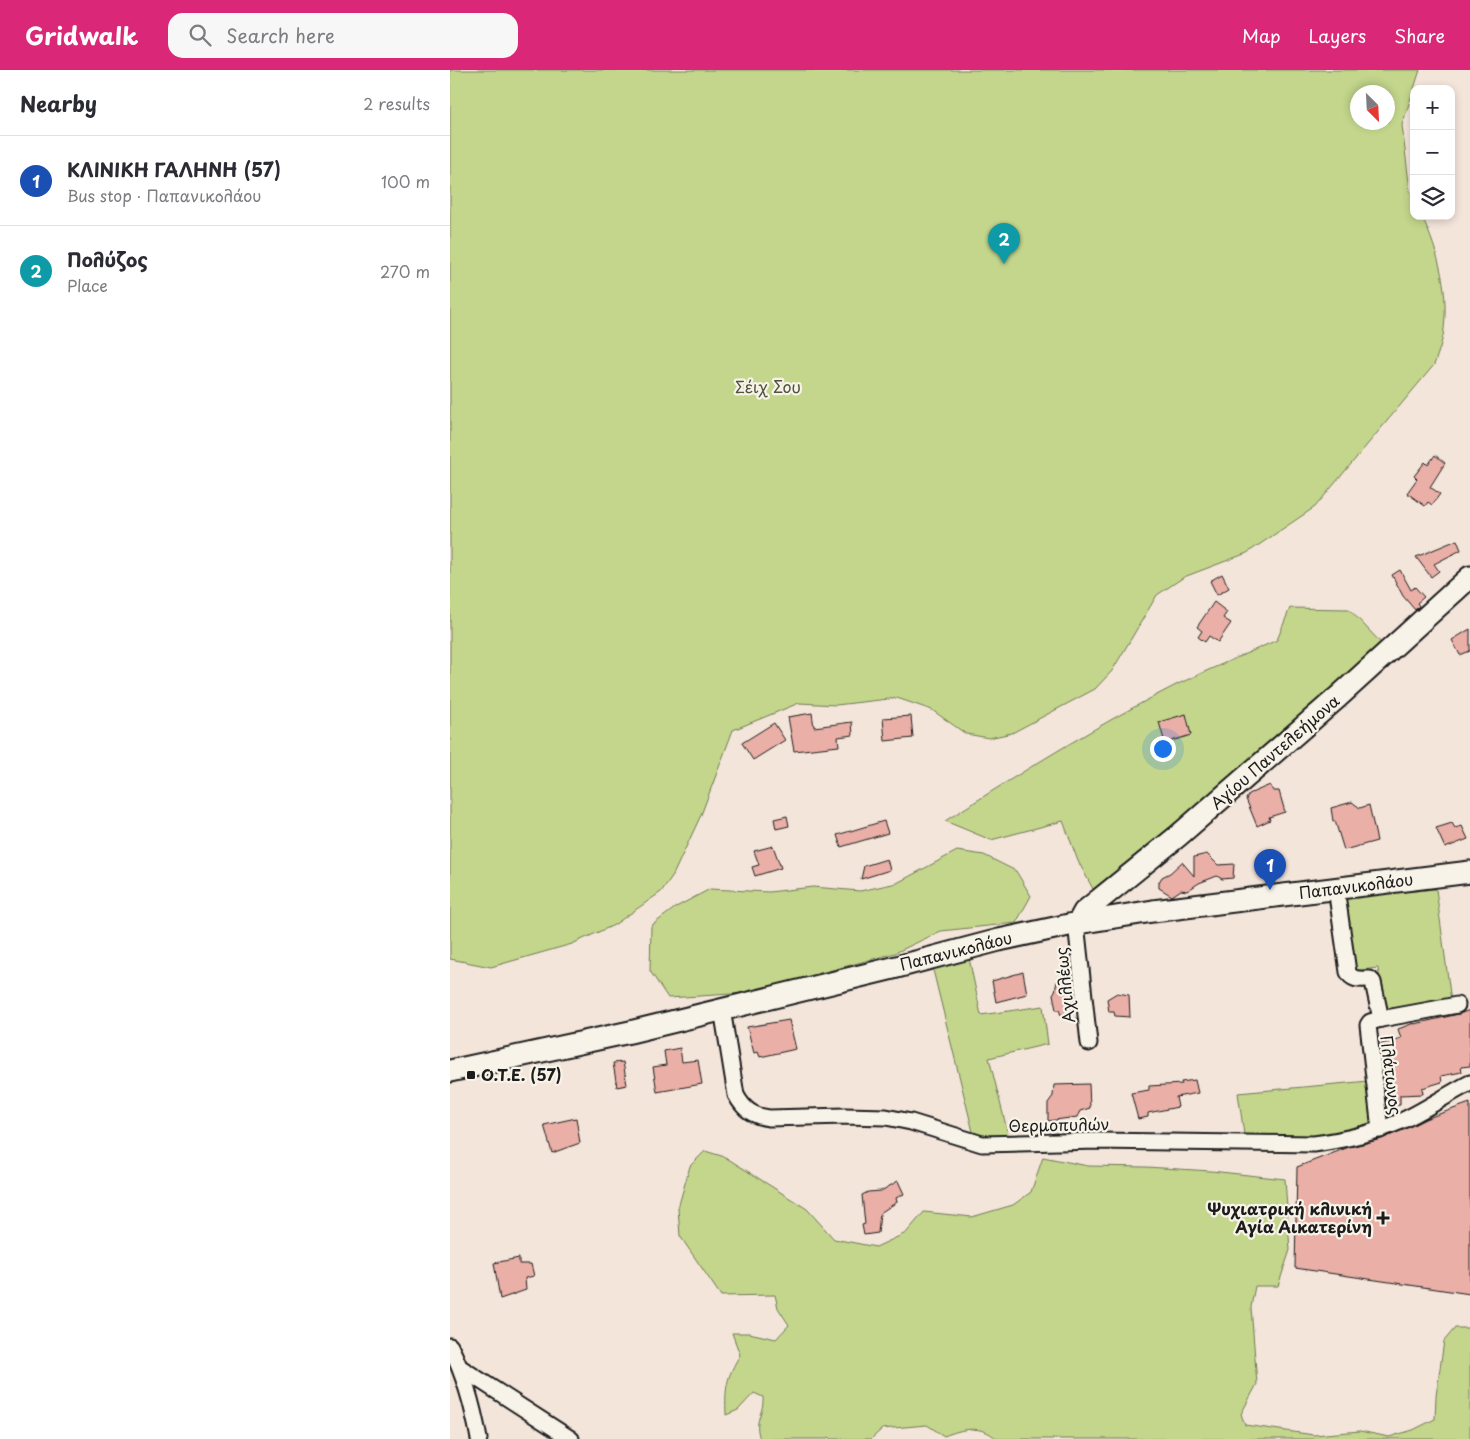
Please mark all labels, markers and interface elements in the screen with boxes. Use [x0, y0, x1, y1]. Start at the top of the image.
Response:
search box [168, 13, 518, 58]
text: Gridwalk [25, 17, 138, 53]
icon: search [186, 21, 214, 49]
text: Search here [226, 21, 335, 49]
text: Map [1242, 22, 1281, 49]
text: Layers [1309, 22, 1366, 49]
text: Share [1394, 22, 1445, 49]
north arrow [1350, 85, 1395, 130]
map controls [1410, 85, 1455, 220]
button: + [1410, 85, 1455, 130]
text: Nearby [20, 87, 97, 119]
text: 2 results [363, 91, 430, 115]
button: − [1410, 130, 1455, 175]
text: ΚΛΙΝΙΚΗ ΓΑΛΗΝΗ (57) [67, 155, 281, 183]
text: 1 [32, 169, 40, 193]
text: 100 m [381, 169, 430, 193]
button: layers [1410, 175, 1455, 220]
text: Bus stop · Παπανικολάου [67, 183, 261, 207]
pin: 2 [988, 223, 1020, 264]
text: Πολύζος [67, 245, 148, 273]
text: 2 [30, 259, 42, 283]
text: 270 m [380, 259, 430, 283]
text: Place [67, 273, 108, 297]
park label: Σέιχ Σου [735, 374, 801, 398]
street label: Αγίου Παντελεήμονα [1205, 688, 1345, 814]
your location [1150, 736, 1176, 762]
pin: 1 [1254, 849, 1286, 890]
street label: Παπανικολάου [1297, 866, 1414, 904]
street label: Παπανικολάου [897, 924, 1014, 976]
street label: Αχιλλέως [1048, 946, 1080, 1024]
street label: Πλάτωνος [1375, 1033, 1409, 1116]
place label: Ο.Τ.Ε. (57) [481, 1062, 562, 1086]
marker: Ο.Τ.Ε. (57) [465, 1069, 477, 1081]
street label: Θερμοπυλών [1008, 1111, 1110, 1137]
place label: Ψυχιατρική κλινική Αγία Αικατερίνη [1207, 1196, 1372, 1238]
marker: Ψυχιατρική κλινική Αγία Αικατερίνη [1376, 1211, 1390, 1225]

